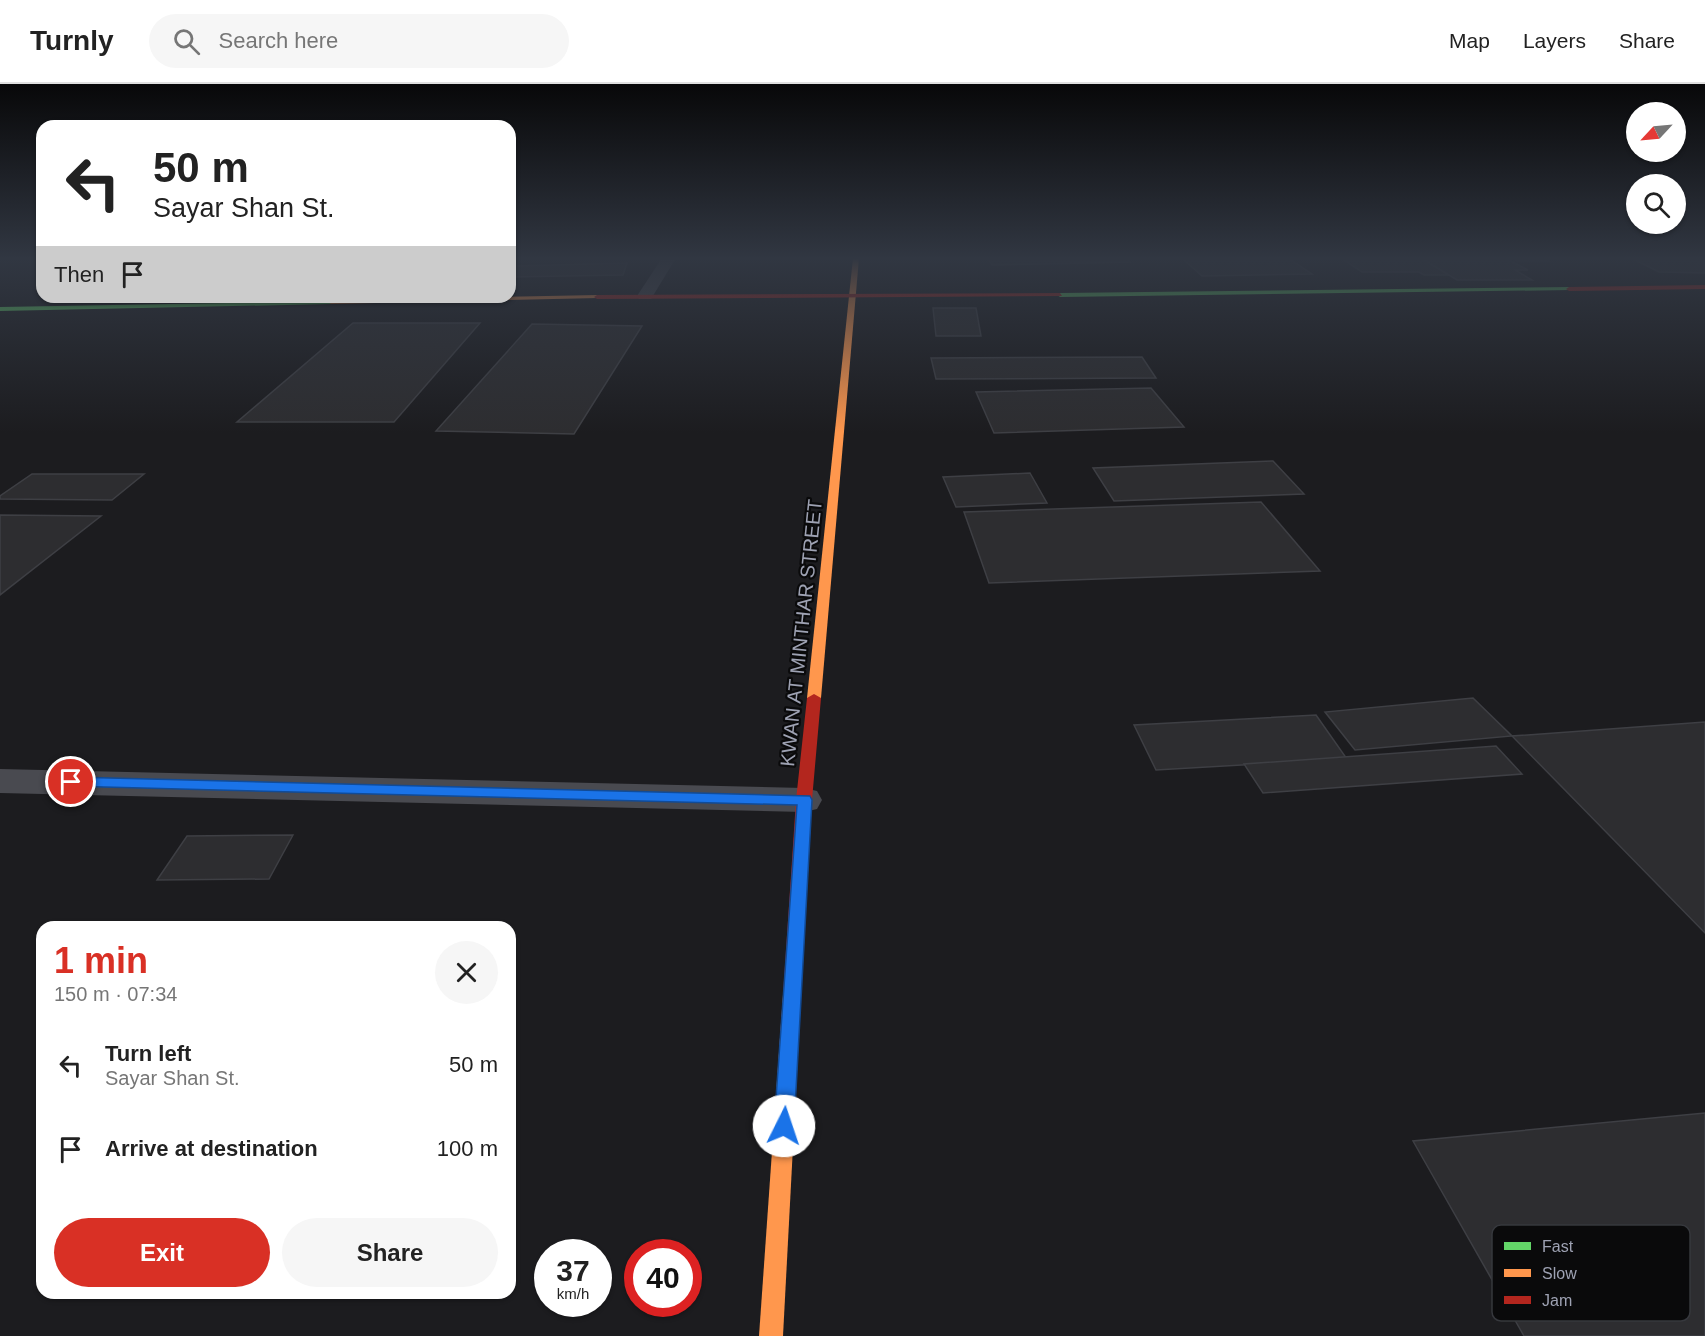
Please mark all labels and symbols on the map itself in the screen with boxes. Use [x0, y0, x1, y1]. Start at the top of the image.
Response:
north arrow [1626, 102, 1686, 162]
street label: KWAN AT MINTHAR STREET [776, 498, 826, 768]
pin [45, 756, 96, 807]
position arrow [752, 1094, 816, 1158]
legend [1492, 1225, 1690, 1321]
text: Fast [1542, 1238, 1574, 1255]
speed limit sign: 40 [624, 1239, 702, 1317]
text: Slow [1542, 1265, 1577, 1282]
text: Jam [1542, 1292, 1572, 1309]

